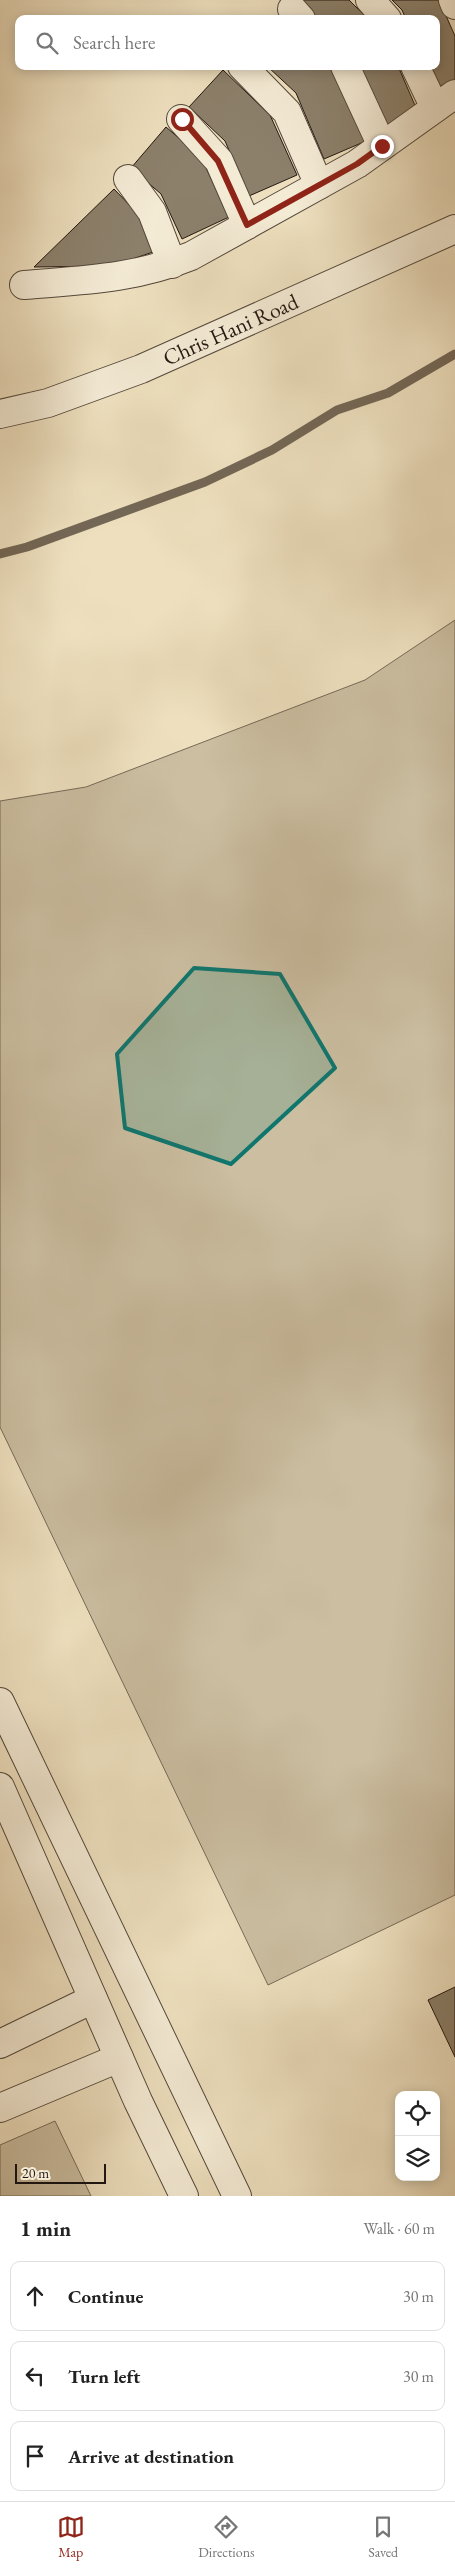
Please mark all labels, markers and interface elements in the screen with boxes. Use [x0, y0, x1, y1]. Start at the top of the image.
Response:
search box [15, 15, 440, 70]
icon: search [33, 29, 61, 57]
text: Search here [73, 30, 155, 55]
route start [171, 108, 194, 131]
route end [371, 135, 394, 158]
street label: Chris Hani Road [158, 286, 303, 372]
map controls [395, 2091, 440, 2181]
button: locate [395, 2091, 440, 2136]
button: layers [395, 2136, 440, 2181]
scale bar [15, 2161, 106, 2184]
text: 20 m [22, 2164, 49, 2182]
text: 1 min [20, 2215, 71, 2242]
text: Walk · 60 m [364, 2218, 435, 2239]
icon: ahead [21, 2282, 49, 2310]
text: Continue [68, 2284, 143, 2309]
text: 30 m [403, 2286, 434, 2307]
icon: left [21, 2362, 49, 2390]
text: Turn left [68, 2364, 140, 2389]
text: 30 m [403, 2366, 434, 2387]
icon: arrive [21, 2442, 49, 2470]
text: Arrive at destination [68, 2444, 234, 2469]
tab: Map [57, 2513, 85, 2561]
tab: Directions [198, 2513, 255, 2561]
tab: Saved [368, 2513, 398, 2561]

